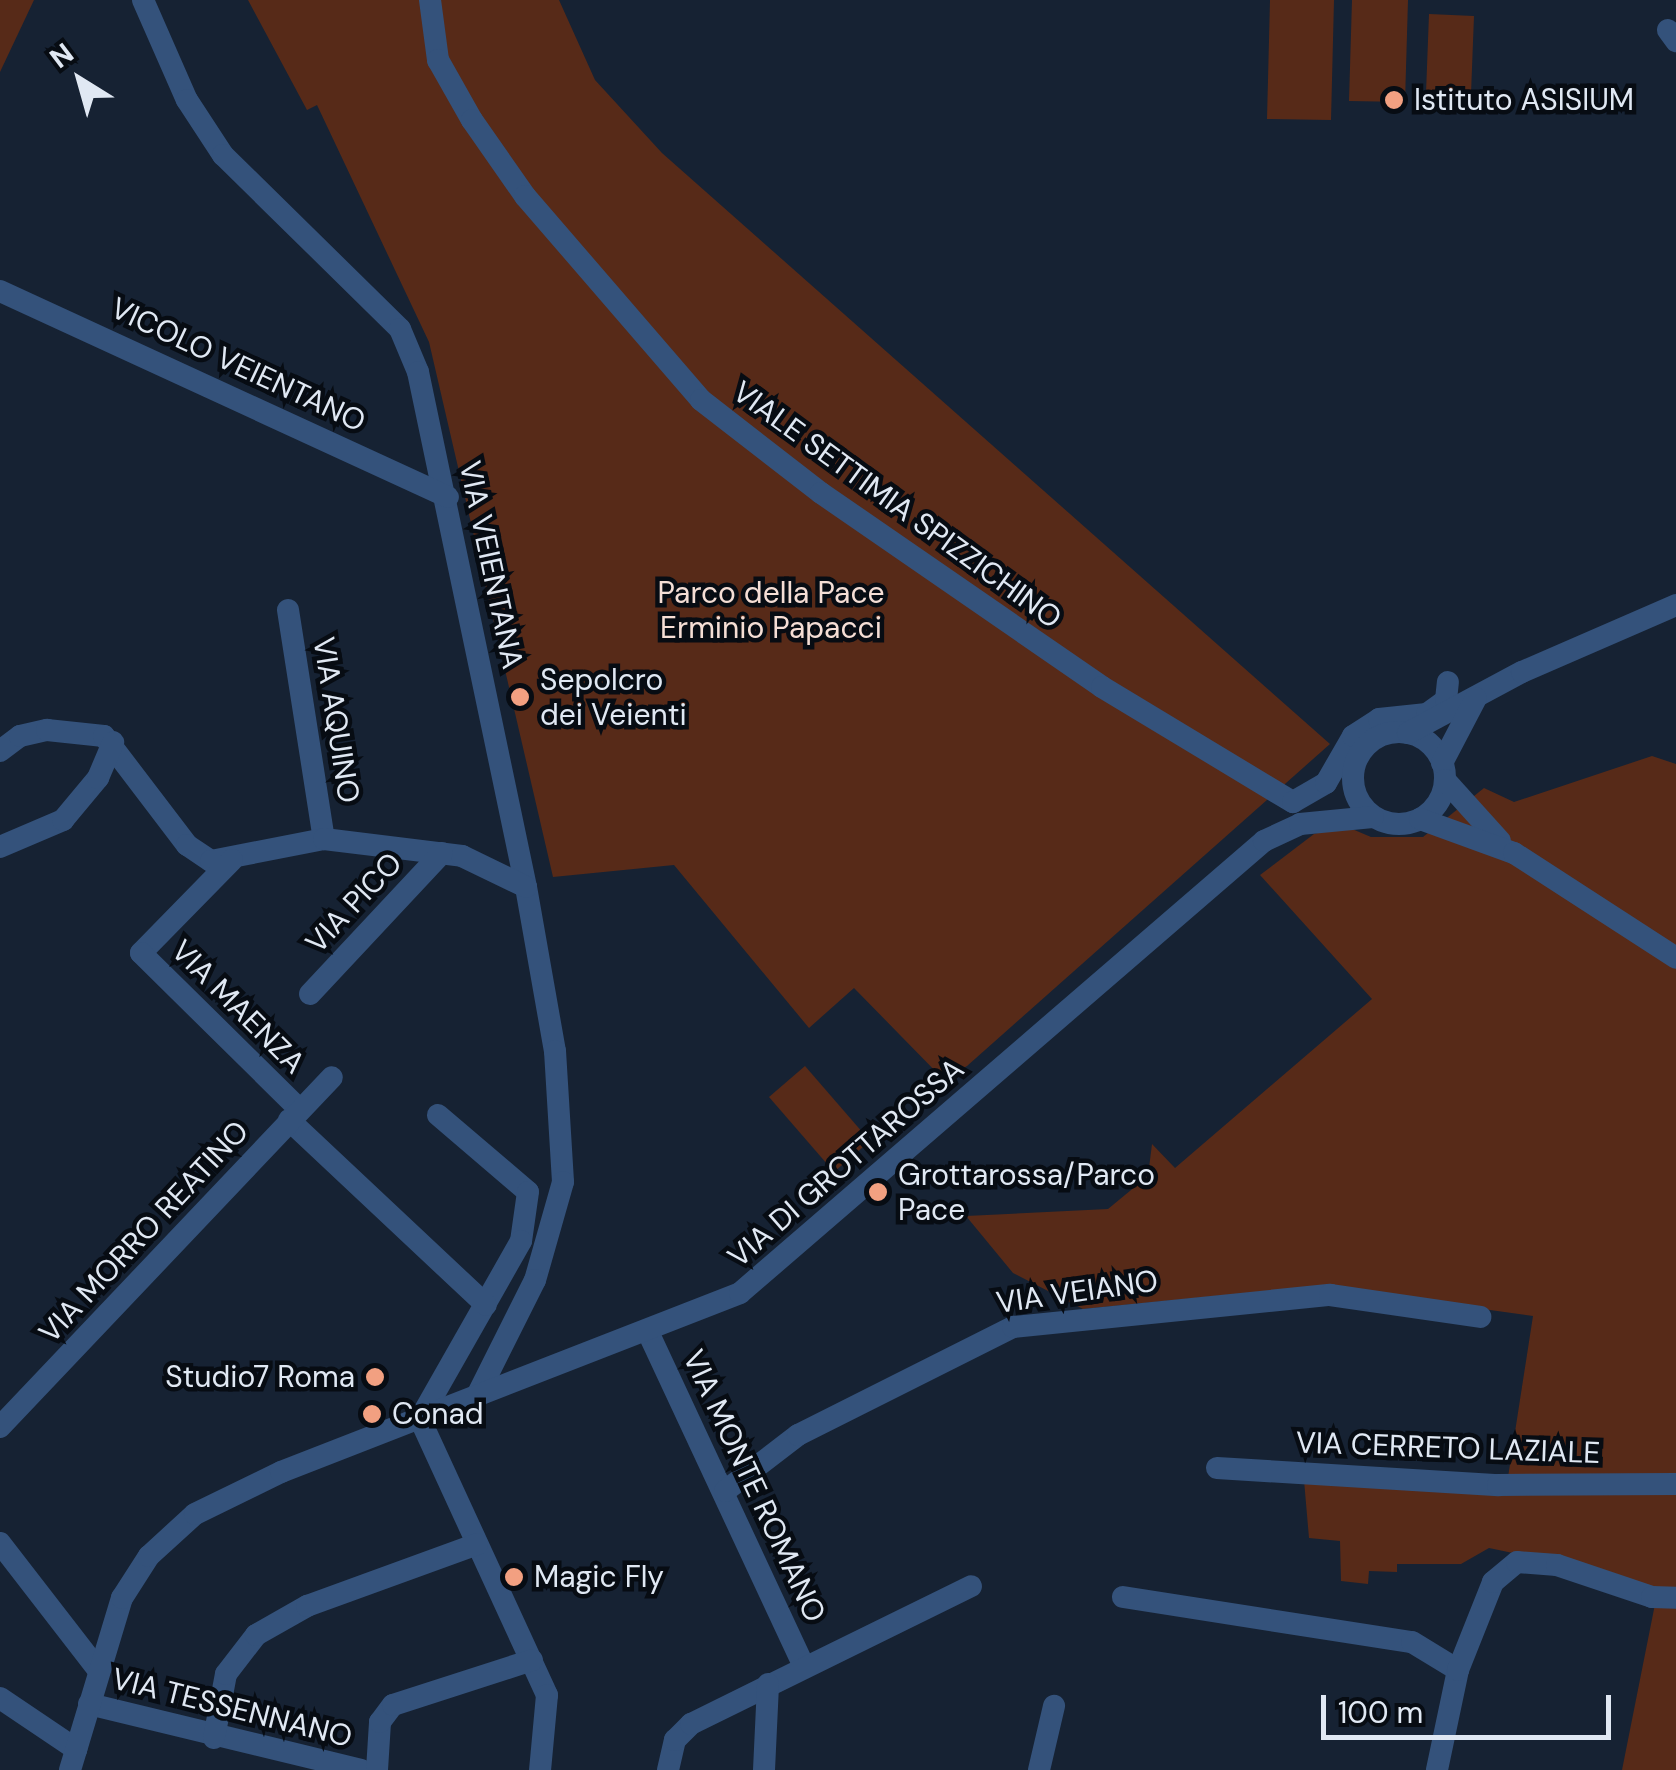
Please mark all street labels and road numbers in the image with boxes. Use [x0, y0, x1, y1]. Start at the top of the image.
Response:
street label: VICOLO VEIENTANO [105, 290, 371, 440]
street label: VIALE SETTIMIA SPIZZICHINO [726, 374, 1068, 636]
street label: VIA VEIENTANA [451, 458, 531, 672]
street label: VIA AQUINO [305, 634, 367, 806]
street label: VIA PICO [299, 845, 409, 961]
street label: VIA MAENZA [164, 933, 312, 1081]
street label: VIA DI GROTTAROSSA [721, 1051, 971, 1275]
street label: VIA MORRO REATINO [32, 1114, 256, 1350]
street label: VIA VEIANO [994, 1263, 1160, 1321]
street label: VIA MONTE ROMANO [675, 1344, 833, 1628]
street label: VIA CERRETO LAZIALE [1295, 1425, 1601, 1471]
street label: VIA TESSENNANO [108, 1661, 356, 1755]

